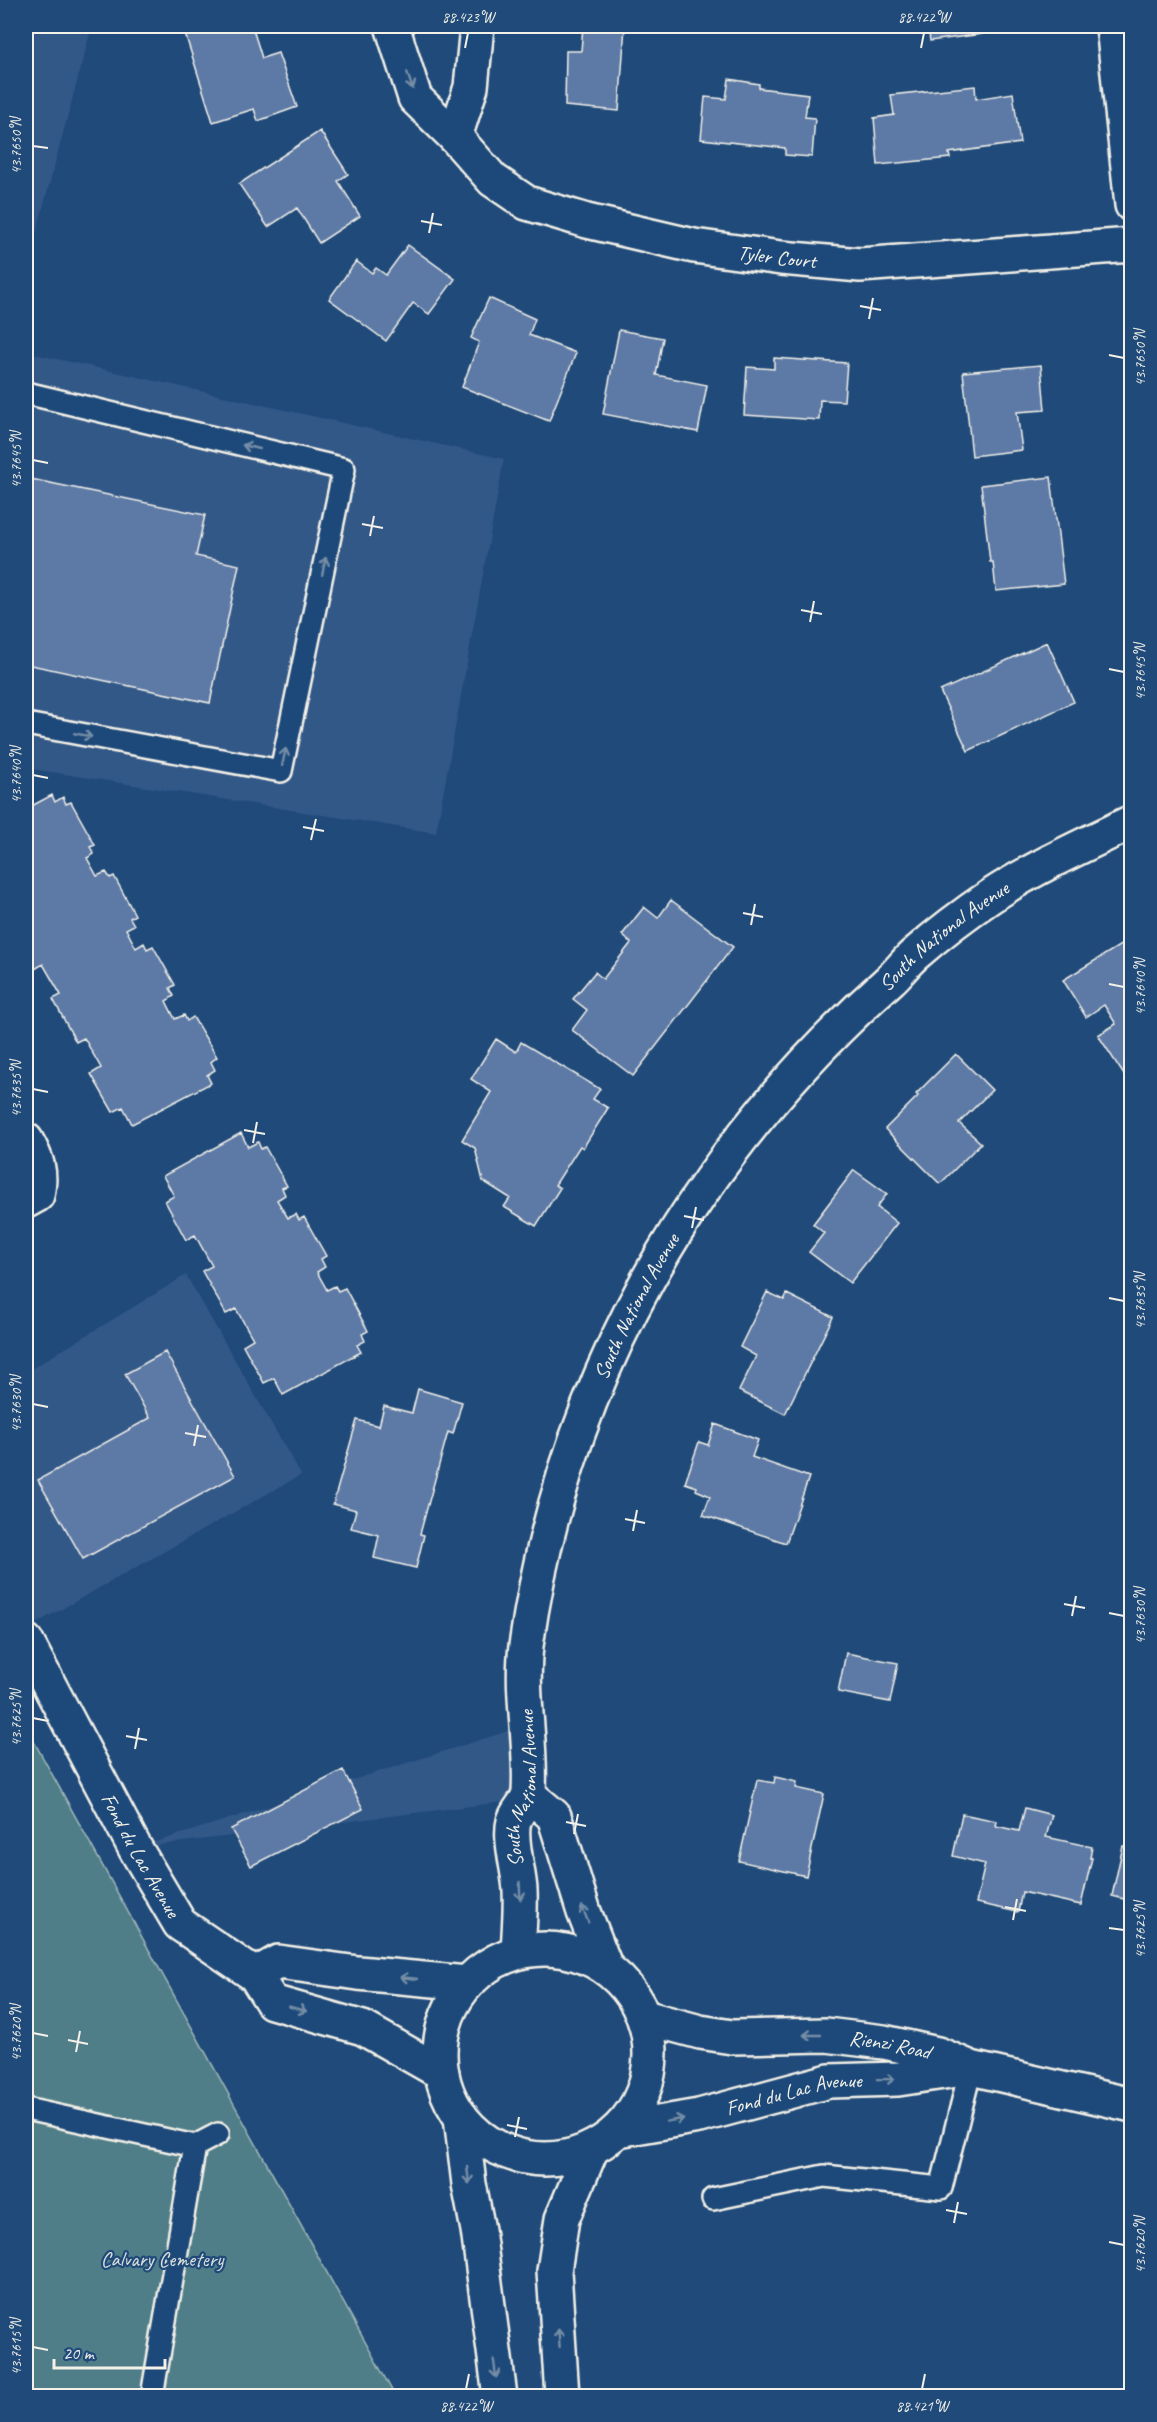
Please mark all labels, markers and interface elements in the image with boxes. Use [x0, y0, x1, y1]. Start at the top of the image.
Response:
text: 88.423°W [442, 8, 497, 27]
text: 88.422°W [898, 8, 953, 27]
one-way arrow [405, 71, 416, 90]
text: 43.7650°N [7, 115, 26, 174]
street label: Tyler Court [736, 239, 819, 274]
text: 43.7650°N [1131, 327, 1150, 386]
text: 43.7645°N [7, 429, 26, 488]
one-way arrow [241, 440, 260, 452]
one-way arrow [319, 557, 330, 576]
text: 43.7645°N [1131, 641, 1150, 700]
one-way arrow [73, 729, 92, 740]
text: 43.7640°N [7, 744, 26, 803]
one-way arrow [279, 748, 290, 767]
street label: South National Avenue [874, 874, 1015, 997]
text: 43.7640°N [1131, 956, 1150, 1015]
text: 43.7635°N [7, 1058, 26, 1117]
street label: South National Avenue [588, 1227, 685, 1383]
text: 43.7635°N [1131, 1270, 1150, 1329]
text: 43.7630°N [7, 1373, 26, 1432]
text: 43.7630°N [1131, 1585, 1150, 1644]
text: 43.7625°N [7, 1687, 26, 1746]
street label: South National Avenue [499, 1708, 543, 1869]
street label: Fond du Lac Avenue [95, 1788, 187, 1923]
one-way arrow [514, 1881, 525, 1901]
text: 43.7625°N [1131, 1899, 1150, 1958]
one-way arrow [578, 1905, 589, 1924]
one-way arrow [399, 1972, 419, 1983]
text: 43.7620°N [7, 2002, 26, 2061]
one-way arrow [288, 2004, 307, 2015]
street label: Rienzi Road [848, 2025, 936, 2066]
one-way arrow [803, 2029, 823, 2041]
street label: Fond du Lac Avenue [723, 2067, 863, 2121]
one-way arrow [876, 2073, 896, 2085]
one-way arrow [665, 2114, 685, 2125]
one-way arrow [462, 2165, 473, 2185]
text: 43.7620°N [1131, 2214, 1150, 2273]
park label: Calvary Cemetery [101, 2246, 225, 2272]
text: 43.7615°N [7, 2316, 26, 2375]
one-way arrow [553, 2329, 564, 2349]
scale bar [54, 2332, 165, 2370]
text: 20 m [63, 2342, 96, 2364]
one-way arrow [489, 2358, 500, 2378]
text: 88.422°W [440, 2397, 495, 2416]
text: 88.421°W [896, 2397, 951, 2416]

